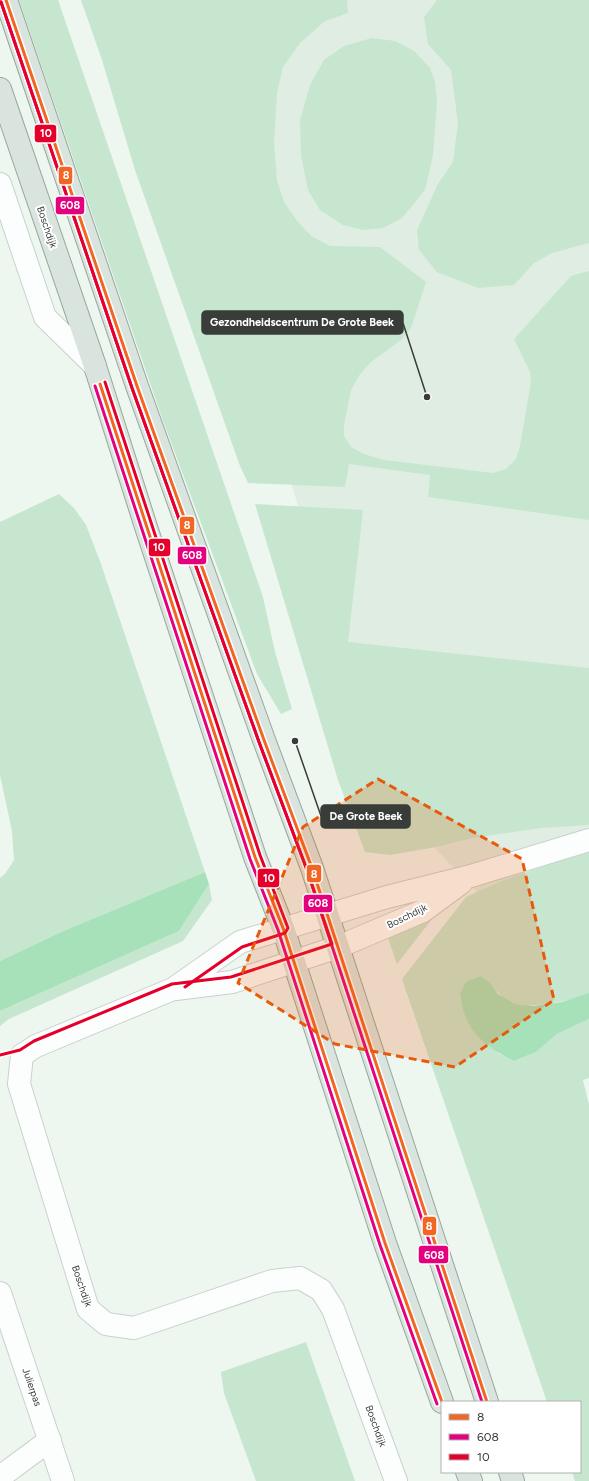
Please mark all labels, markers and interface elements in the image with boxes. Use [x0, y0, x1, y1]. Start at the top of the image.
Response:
line badge: 10 [34, 124, 57, 143]
text: 10 [40, 127, 52, 140]
line badge: 8 [58, 166, 73, 185]
text: 8 [63, 169, 70, 182]
line badge: 608 [55, 196, 85, 215]
text: 608 [60, 199, 80, 212]
street label: Boschdijk [34, 204, 60, 250]
callout: Gezondheidscentrum De Grote Beek [202, 311, 403, 334]
text: Gezondheidscentrum De Grote Beek [210, 316, 394, 329]
line badge: 8 [179, 516, 195, 535]
text: 8 [184, 519, 191, 532]
line badge: 10 [148, 538, 171, 557]
text: 10 [153, 541, 165, 554]
line badge: 608 [177, 546, 207, 565]
text: 608 [182, 549, 202, 562]
callout: De Grote Beek [321, 805, 410, 828]
text: De Grote Beek [329, 810, 403, 823]
line badge: 8 [306, 864, 322, 883]
line badge: 10 [257, 868, 280, 888]
text: 8 [311, 868, 318, 881]
text: 10 [263, 872, 275, 885]
line badge: 608 [303, 894, 333, 913]
text: 608 [308, 897, 328, 910]
street label: Boschdijk [385, 901, 429, 931]
line badge: 8 [422, 1216, 437, 1236]
text: 8 [426, 1220, 433, 1233]
line badge: 608 [418, 1245, 449, 1264]
text: 608 [424, 1249, 444, 1262]
street label: Boschdijk [69, 1263, 95, 1309]
street label: Julierpas [19, 1366, 45, 1408]
legend [441, 1401, 581, 1473]
street label: Boschdijk [362, 1403, 390, 1449]
text: 8 [477, 1410, 484, 1424]
text: 608 [477, 1430, 499, 1444]
text: 10 [477, 1450, 490, 1464]

